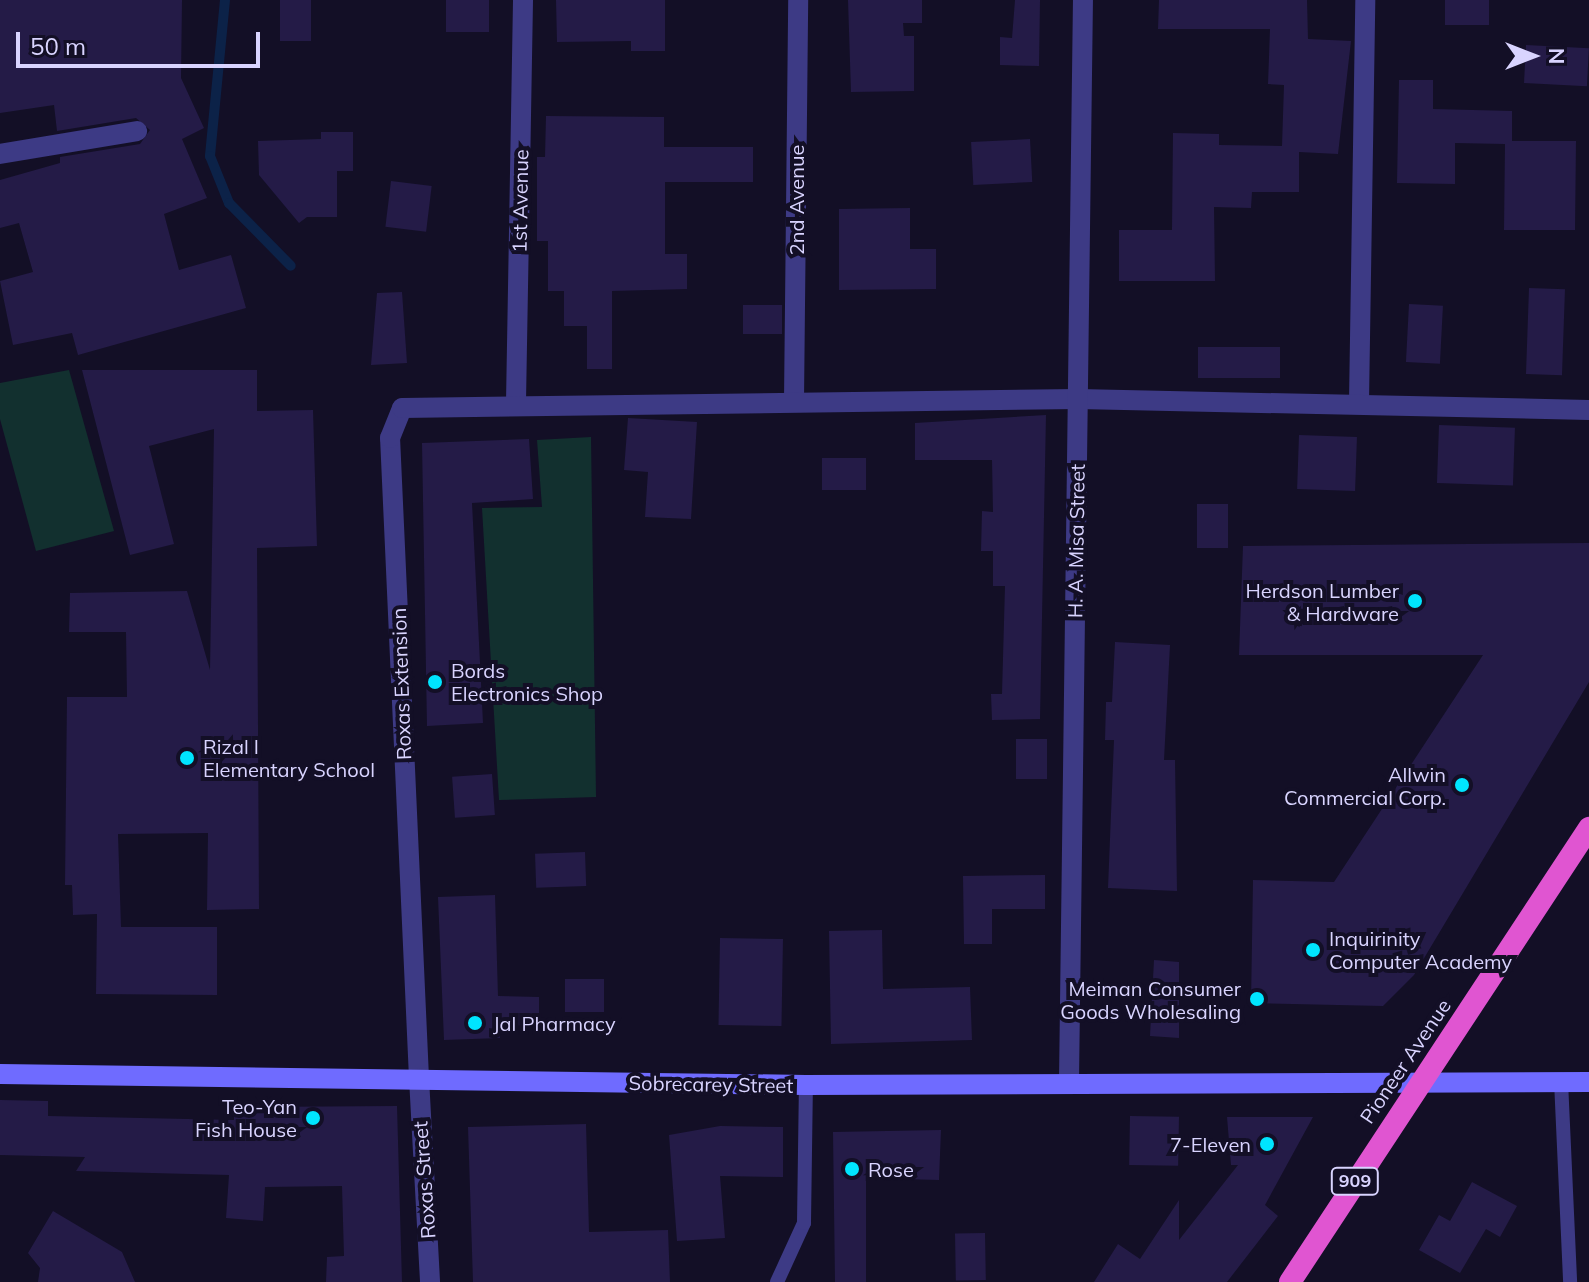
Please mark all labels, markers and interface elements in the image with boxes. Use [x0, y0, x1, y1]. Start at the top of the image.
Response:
scale bar [20, 16, 264, 66]
north arrow [1493, 16, 1573, 96]
text: 50 m [30, 31, 86, 61]
text: N [1543, 48, 1571, 64]
street label: 2nd Avenue [784, 145, 808, 255]
street label: 1st Avenue [507, 149, 533, 253]
street label: H. A. Misa Street [1063, 464, 1089, 618]
place label: Herdson Lumber & Hardware [1245, 578, 1399, 625]
marker: Herdson Lumber & Hardware [1406, 592, 1424, 610]
street label: Roxas Extension [386, 607, 416, 761]
place label: Bords Electronics Shop [451, 658, 603, 705]
marker: Bords Electronics Shop [426, 673, 444, 691]
place label: Rizal I Elementary School [203, 734, 375, 781]
marker: Rizal I Elementary School [178, 749, 196, 767]
place label: Allwin Commercial Corp. [1284, 762, 1446, 809]
marker: Allwin Commercial Corp. [1453, 776, 1471, 794]
place label: Inquirinity Computer Academy [1329, 926, 1512, 973]
marker: Inquirinity Computer Academy [1304, 941, 1322, 959]
place label: Meiman Consumer Goods Wholesaling [1060, 976, 1241, 1023]
marker: Meiman Consumer Goods Wholesaling [1248, 990, 1266, 1008]
street label: Pioneer Avenue [1355, 994, 1455, 1128]
place label: Jal Pharmacy [493, 1011, 616, 1035]
marker: Jal Pharmacy [464, 1012, 486, 1034]
street label: Sobrecarey Street [628, 1071, 794, 1097]
place label: Teo-Yan Fish House [195, 1094, 297, 1141]
marker: Teo-Yan Fish House [304, 1109, 322, 1127]
street label: Roxas Street [408, 1120, 440, 1240]
place label: 7-Eleven [1170, 1132, 1251, 1156]
marker: 7-Eleven [1258, 1135, 1276, 1153]
place label: Rose [868, 1157, 914, 1181]
marker: Rose [843, 1160, 861, 1178]
road number: 909 [1329, 1167, 1381, 1195]

